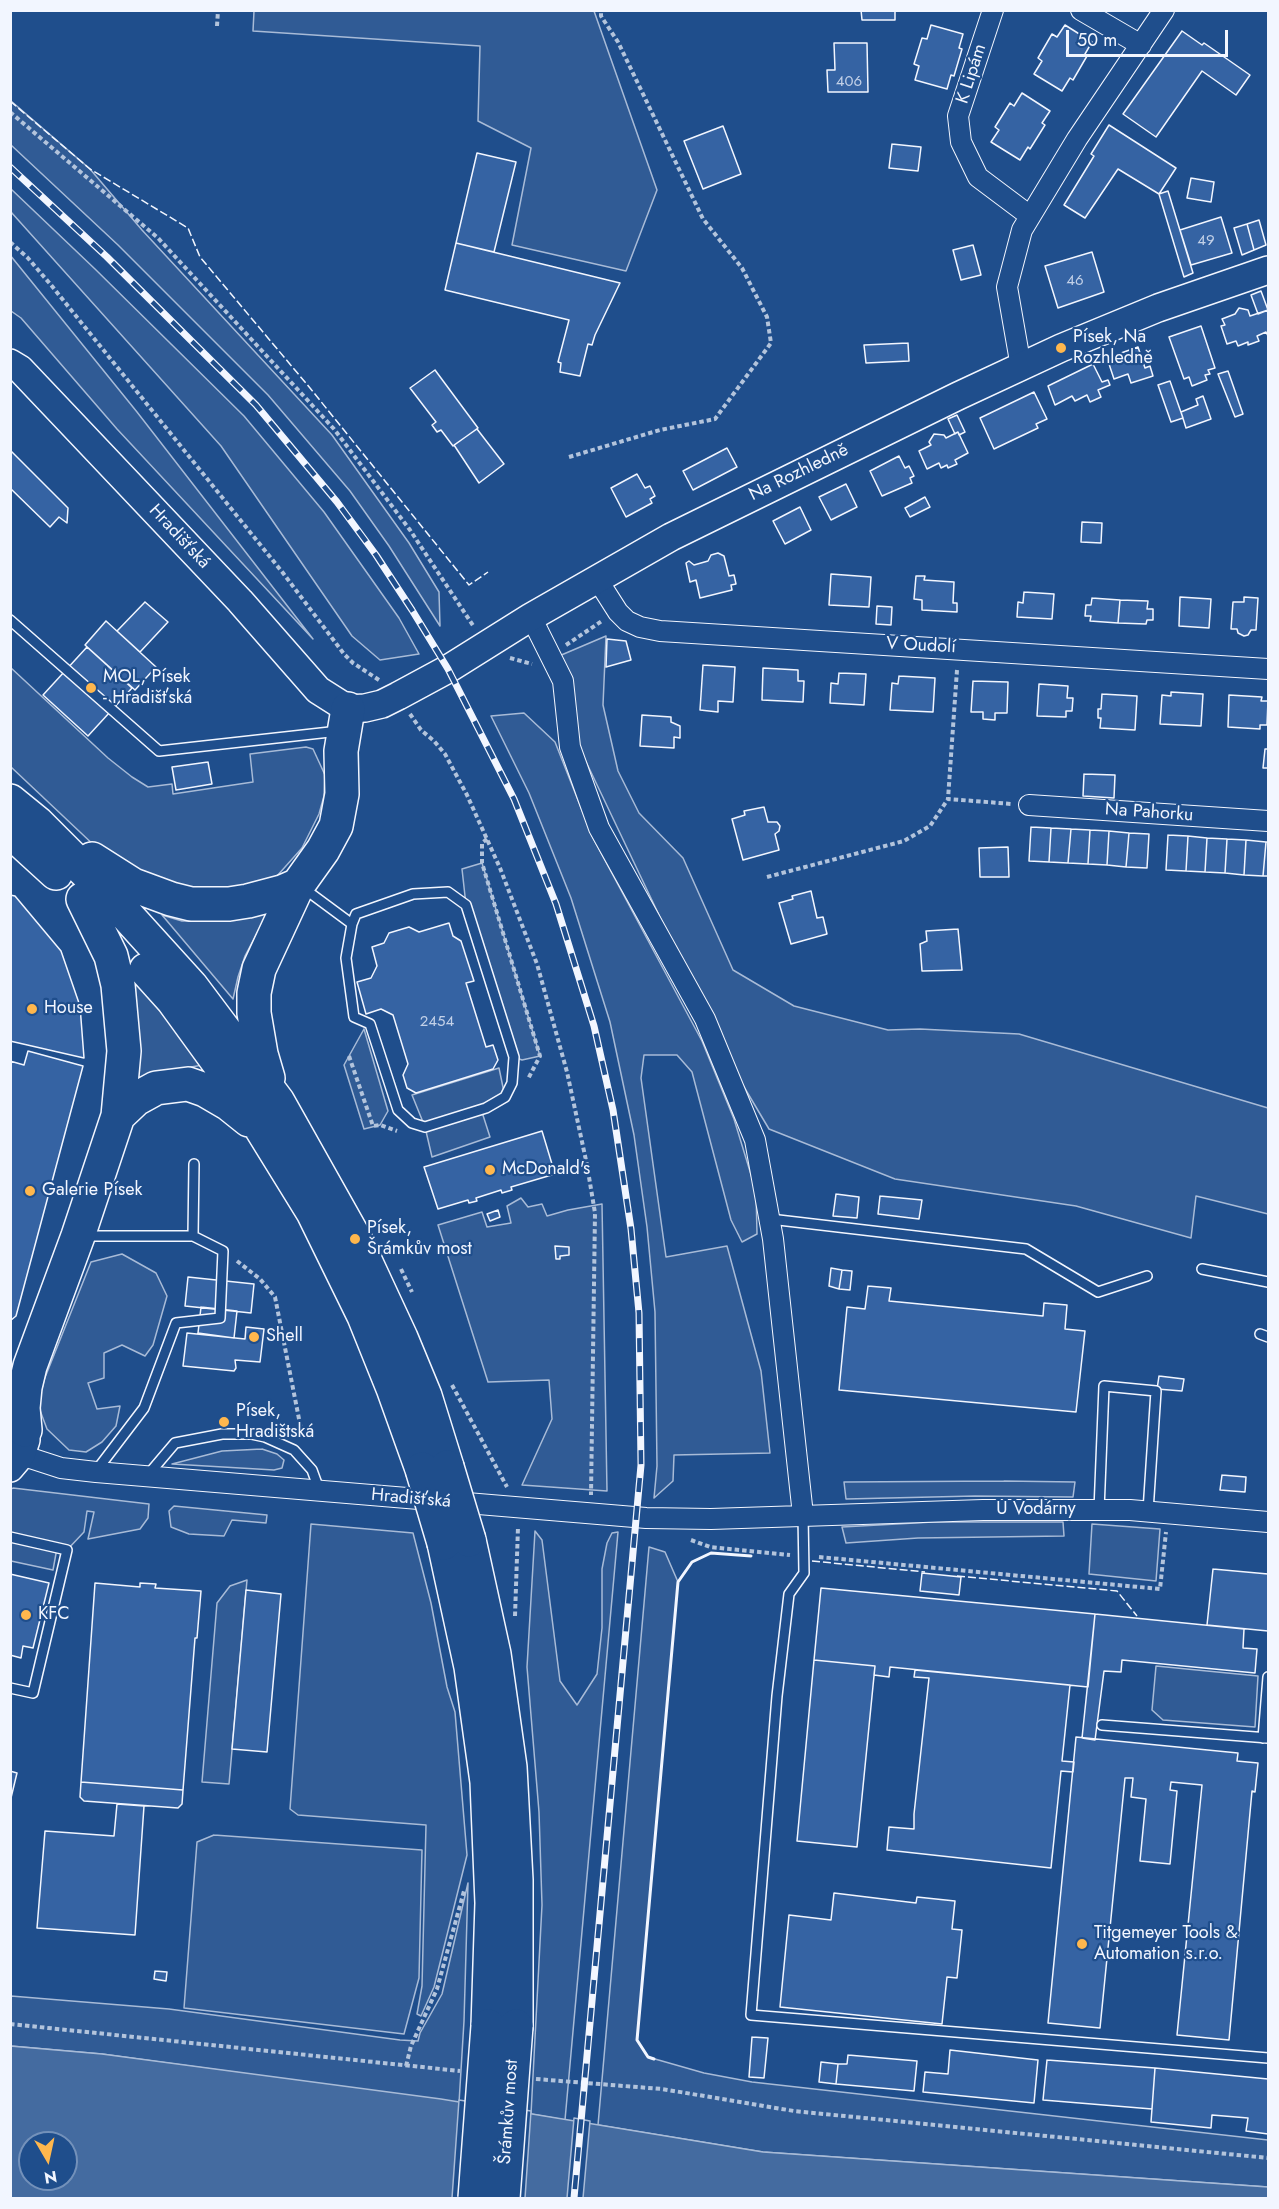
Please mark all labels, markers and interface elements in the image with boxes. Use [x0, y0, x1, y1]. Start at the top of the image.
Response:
scale bar [1069, 18, 1231, 56]
text: 50 m [1077, 27, 1117, 53]
street label: K Lipám [952, 41, 992, 107]
house number: 406 [836, 73, 862, 91]
house number: 49 [1197, 232, 1215, 250]
house number: 46 [1066, 272, 1084, 290]
place label: Písek, Na Rozhledně [1073, 327, 1153, 370]
marker: Písek, Na Rozhledně [1054, 341, 1068, 355]
street label: Na Rozhledně [746, 440, 852, 506]
street label: Hradišťská [144, 500, 214, 574]
street label: V Oudolí [886, 633, 956, 659]
place label: MOL, Písek - Hradišťská [103, 667, 192, 710]
marker: MOL, Písek - Hradišťská [84, 681, 98, 695]
street label: Na Pahorku [1104, 799, 1194, 827]
place label: House [44, 998, 93, 1020]
marker: House [25, 1002, 39, 1016]
house number: 2454 [420, 1013, 454, 1031]
place label: McDonald's [502, 1159, 590, 1181]
marker: McDonald's [483, 1163, 497, 1177]
place label: Galerie Písek [42, 1180, 143, 1202]
marker: Galerie Písek [23, 1184, 37, 1198]
place label: Písek, Šrámkův most [367, 1218, 472, 1260]
marker: Písek, Šrámkův most [348, 1232, 362, 1246]
place label: Shell [266, 1326, 303, 1348]
marker: Shell [247, 1330, 261, 1344]
place label: Písek, Hradištská [236, 1401, 314, 1444]
marker: Písek, Hradištská [217, 1415, 231, 1429]
street label: Hradišťská [370, 1485, 452, 1513]
street label: U Vodárny [996, 1499, 1076, 1521]
place label: KFC [38, 1604, 69, 1626]
marker: KFC [19, 1608, 33, 1622]
place label: Titgemeyer Tools & Automation s.r.o. [1094, 1923, 1238, 1966]
marker: Titgemeyer Tools & Automation s.r.o. [1075, 1937, 1089, 1951]
street label: Šrámkův most [495, 2059, 523, 2165]
north arrow [18, 2131, 78, 2191]
text: N [43, 2165, 59, 2190]

